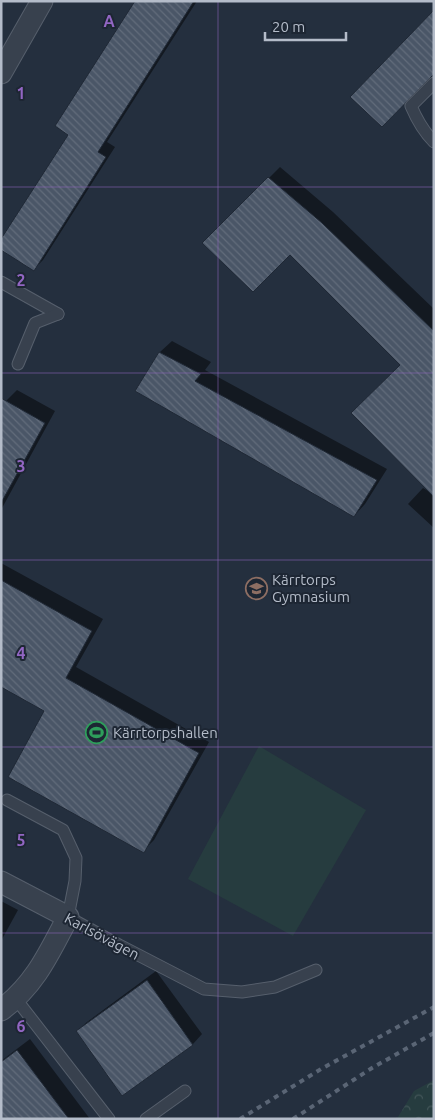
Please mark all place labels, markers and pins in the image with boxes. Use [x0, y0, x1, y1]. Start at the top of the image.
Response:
place label: Kärrtorps Gymnasium [272, 571, 350, 605]
school or university icon: Kärrtorps Gymnasium [244, 576, 268, 600]
sports icon: Kärrtorpshallen [85, 720, 109, 744]
place label: Kärrtorpshallen [113, 724, 218, 741]

